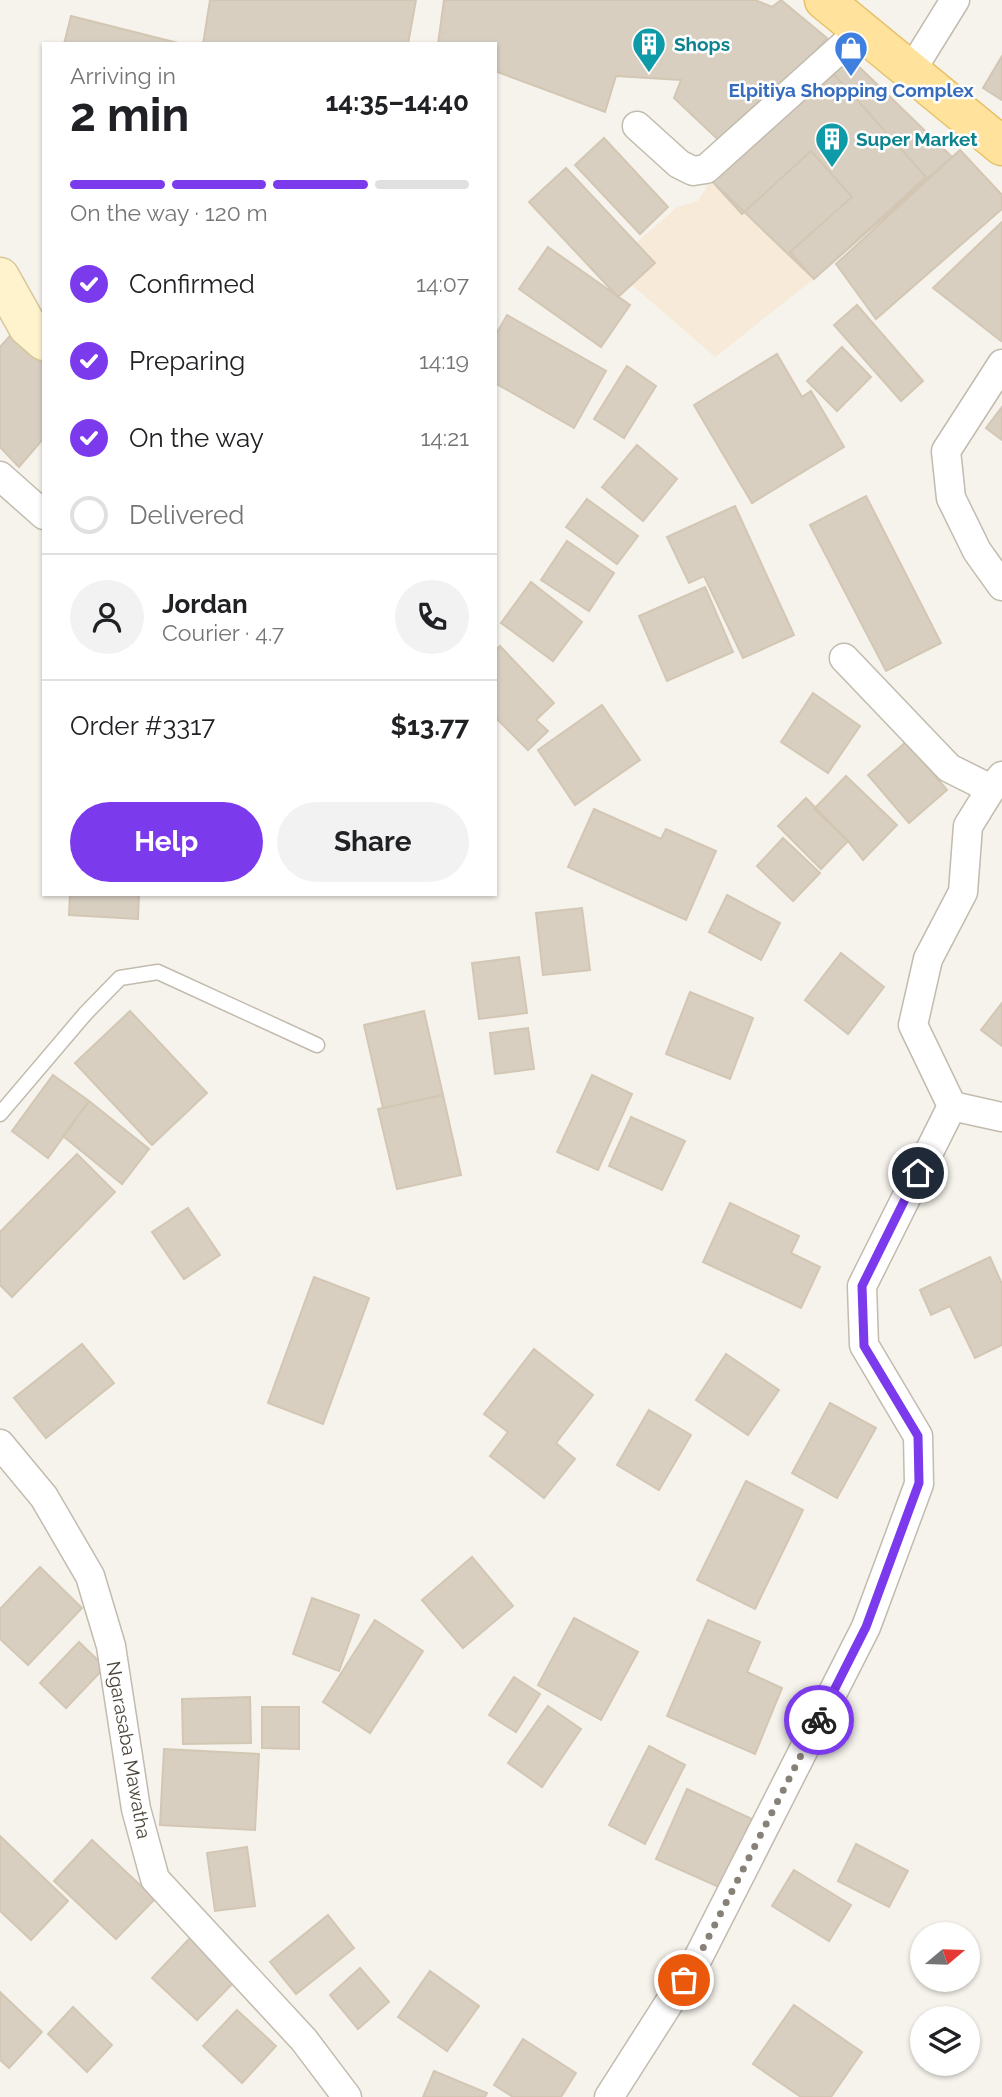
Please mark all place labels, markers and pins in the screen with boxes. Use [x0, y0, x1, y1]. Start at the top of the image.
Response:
building icon: Shops [630, 25, 668, 74]
shop icon: Elpitiya Shopping Complex [832, 29, 870, 78]
place label: Shops [674, 33, 730, 55]
place label: Elpitiya Shopping Complex [728, 79, 974, 101]
building icon: Super Market [813, 120, 851, 169]
place label: Super Market [856, 128, 978, 150]
pin [888, 1143, 948, 1203]
pin [654, 1950, 714, 2010]

